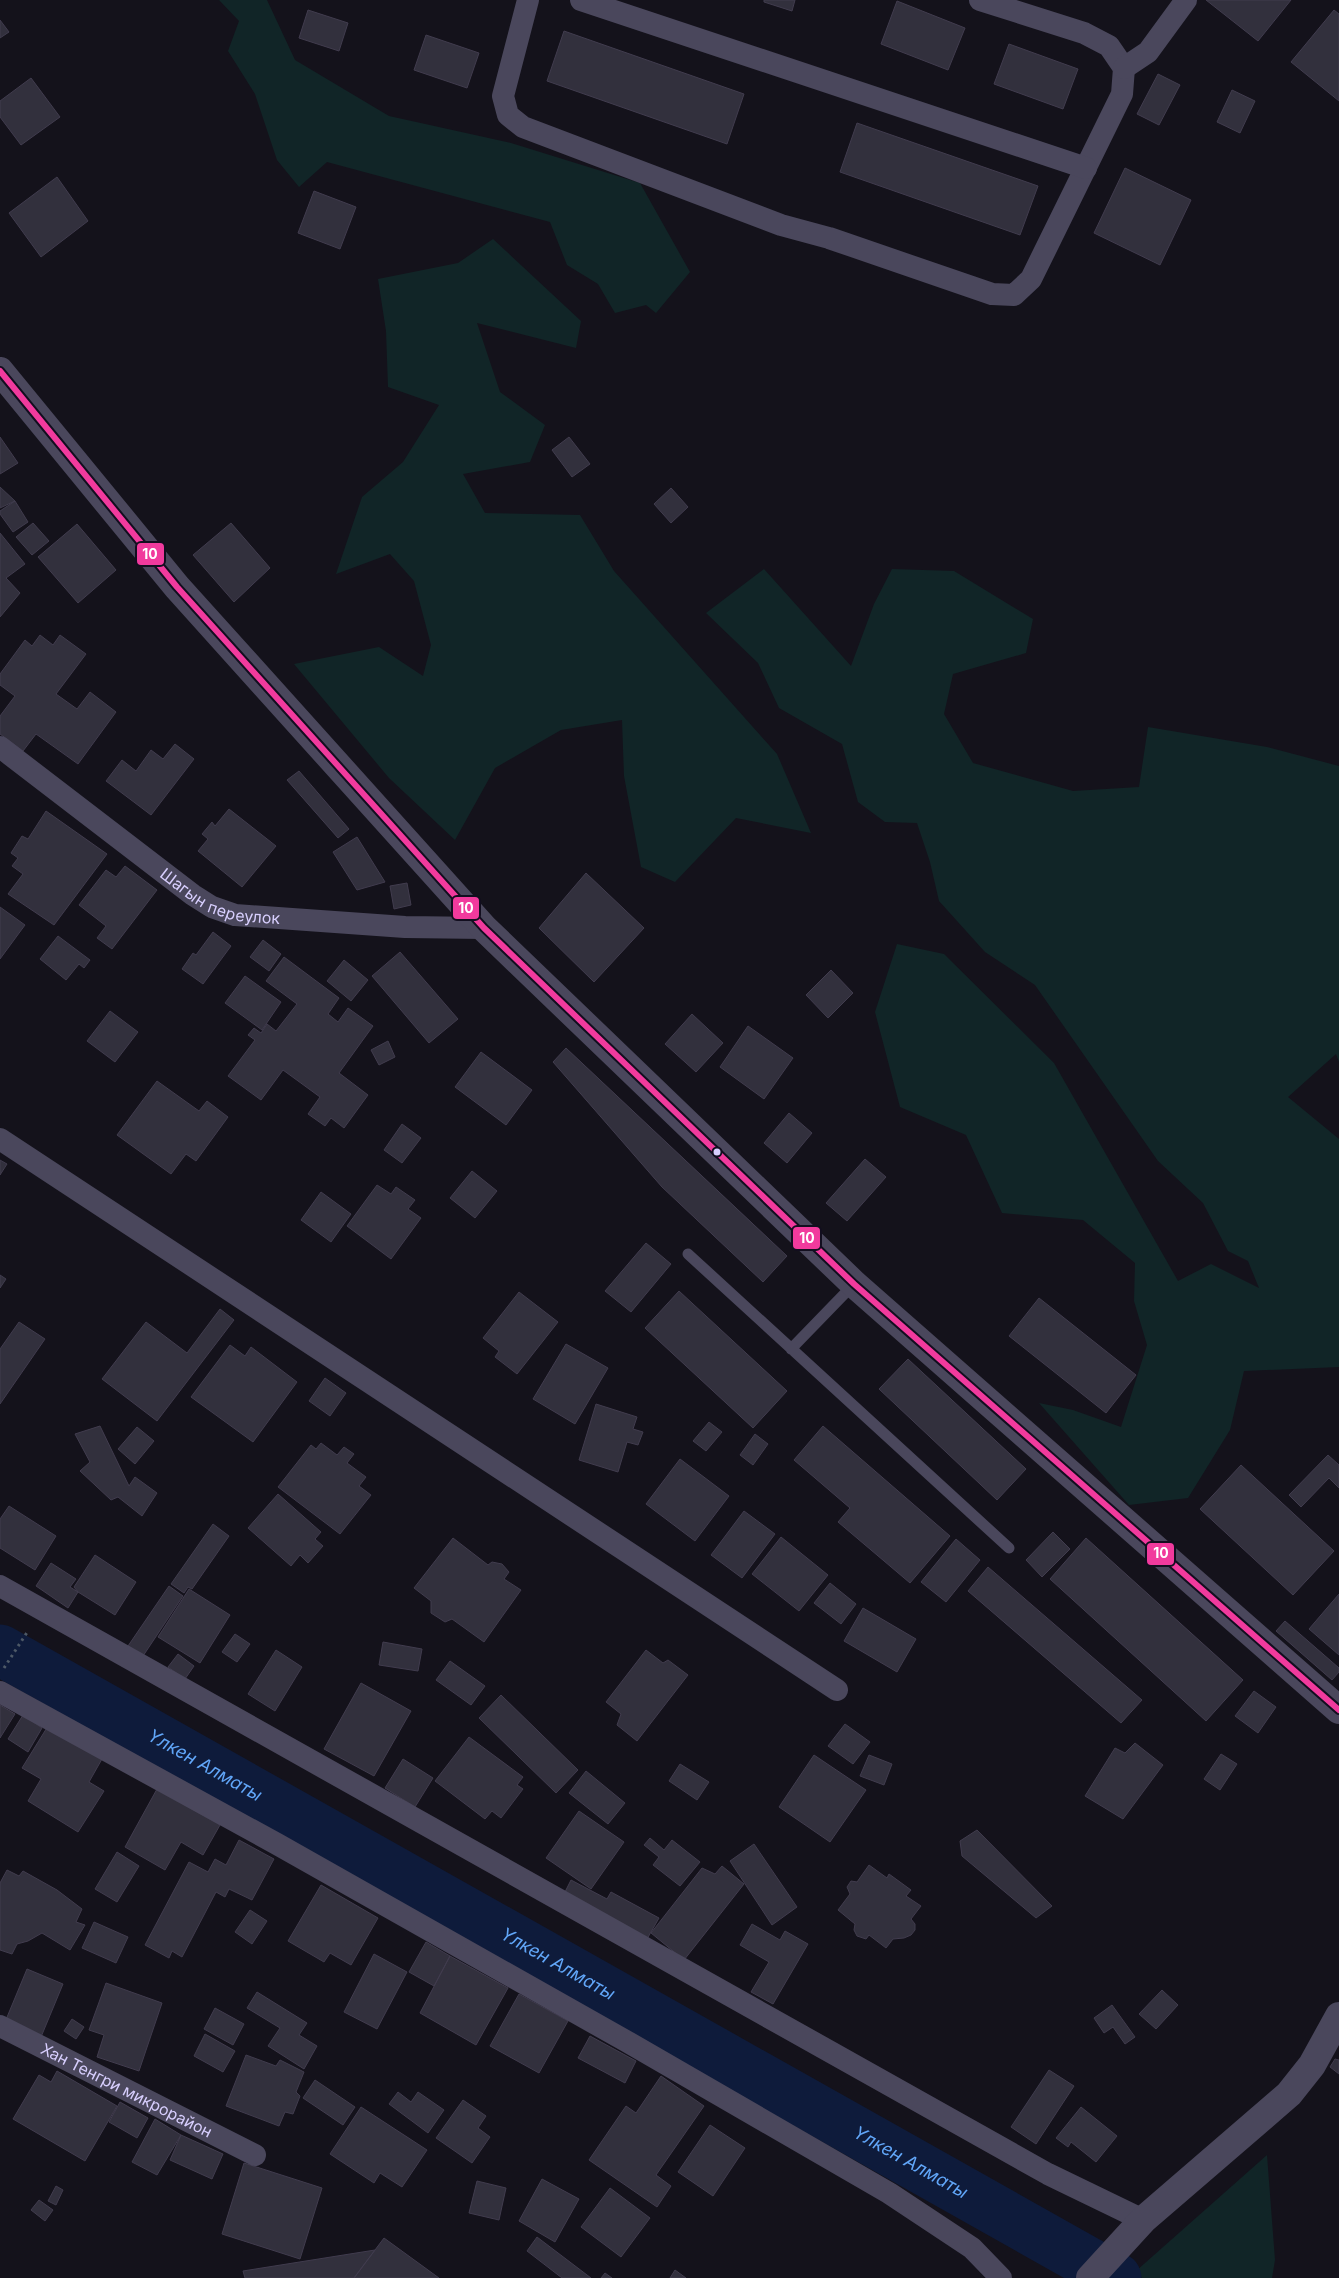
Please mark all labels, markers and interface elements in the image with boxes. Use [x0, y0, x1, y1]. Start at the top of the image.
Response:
line badge: 10 [136, 542, 165, 566]
text: 10 [142, 545, 158, 562]
street label: Шагын переулок [156, 864, 281, 928]
line badge: 10 [452, 896, 480, 920]
text: 10 [458, 899, 474, 916]
unlabelled marker [712, 1147, 722, 1157]
line badge: 10 [792, 1226, 821, 1250]
text: 10 [799, 1229, 815, 1246]
line badge: 10 [1146, 1542, 1175, 1566]
text: 10 [1153, 1544, 1169, 1561]
water label: Үлкен Алматы [144, 1724, 266, 1805]
water label: Үлкен Алматы [497, 1923, 619, 2004]
street label: Хан Тенгри микрорайон [38, 2038, 216, 2142]
water label: Үлкен Алматы [850, 2122, 972, 2203]

